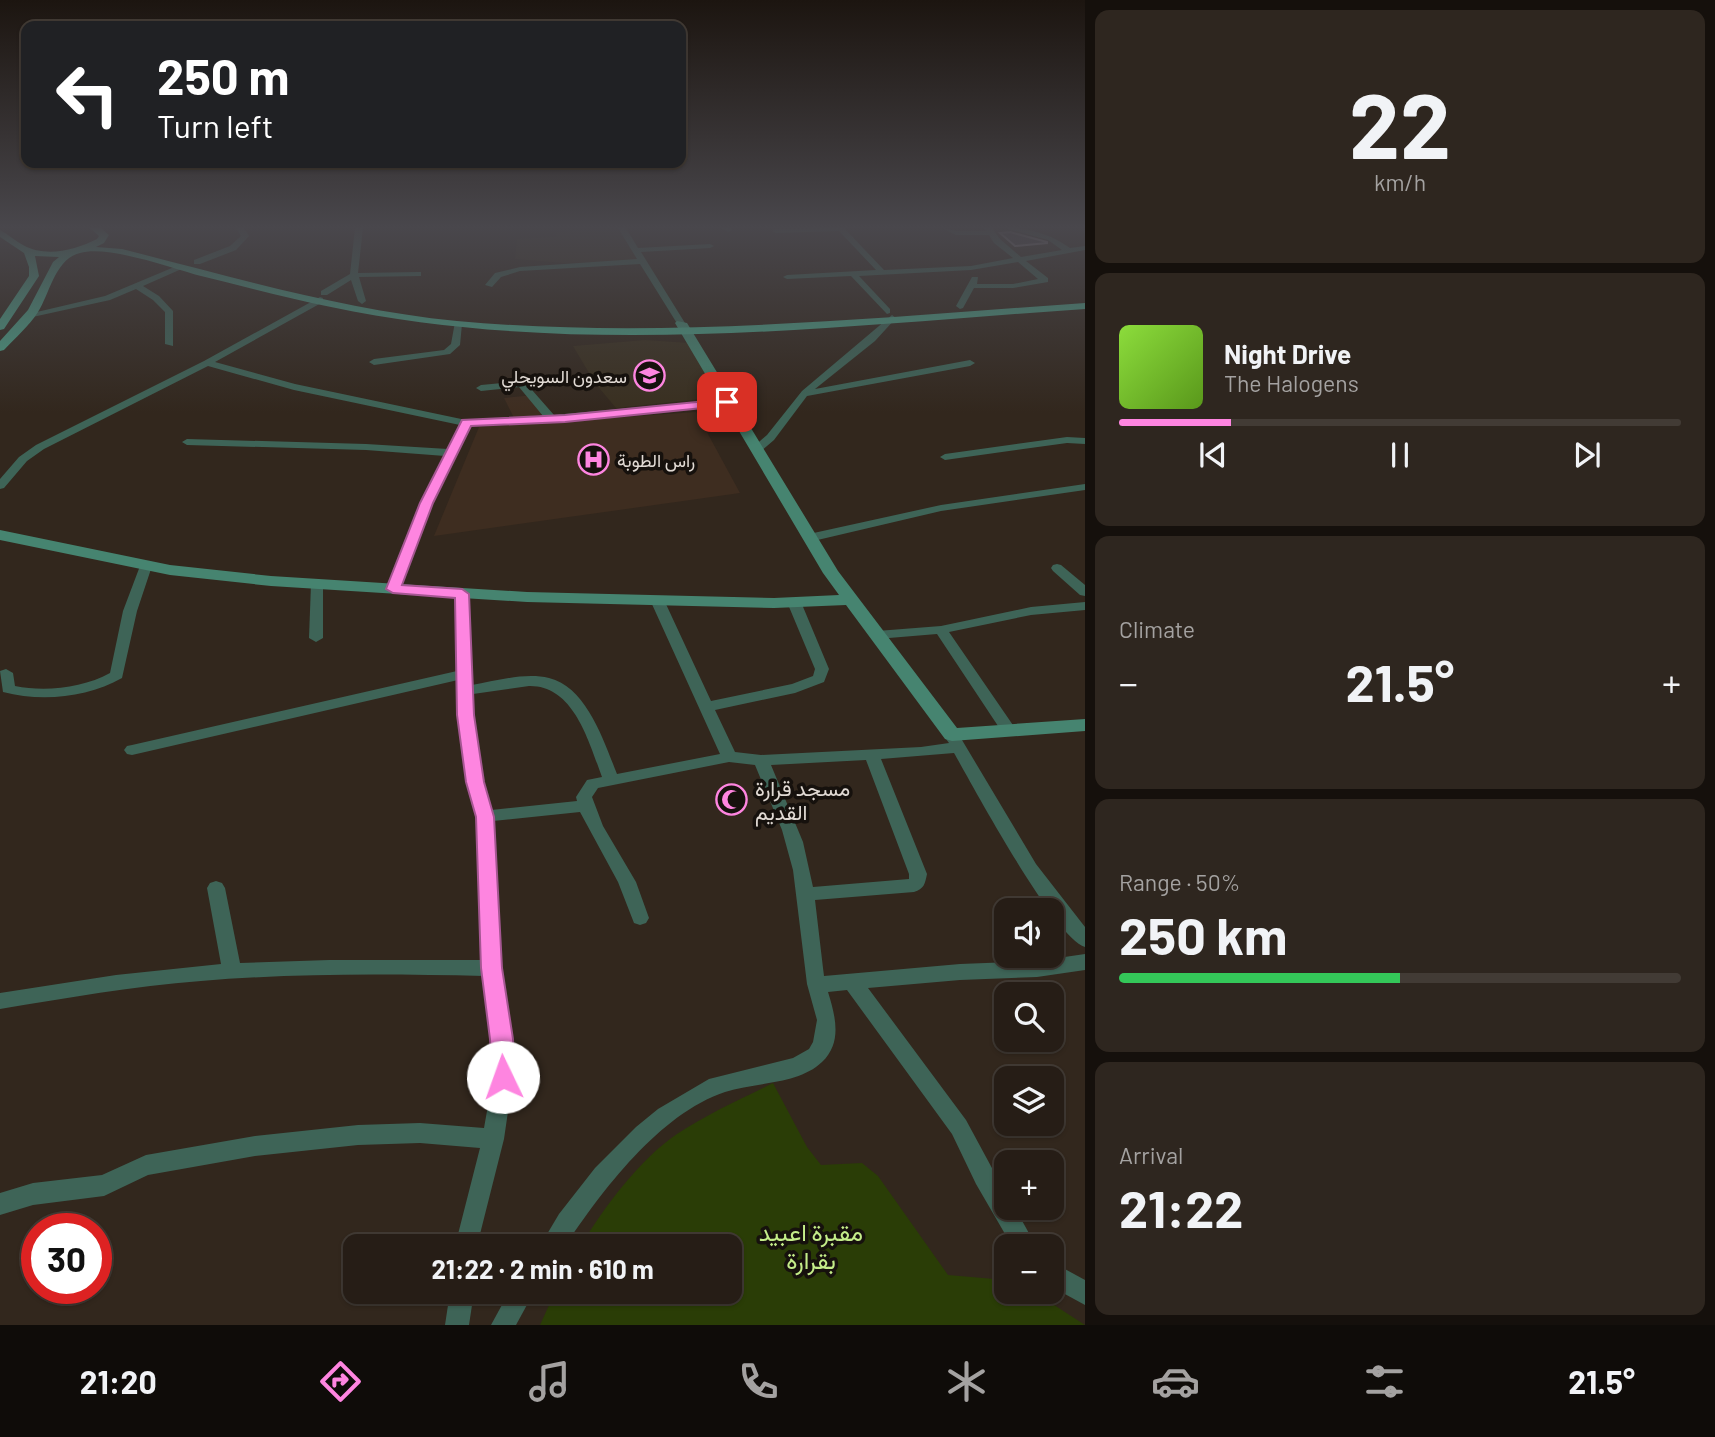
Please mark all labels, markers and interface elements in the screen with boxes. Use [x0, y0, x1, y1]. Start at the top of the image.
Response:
text: 250 m [157, 46, 290, 105]
icon: left [42, 49, 133, 140]
text: 22 [1349, 68, 1451, 177]
text: Turn left [157, 106, 274, 144]
text: km/h [1374, 168, 1426, 196]
text: Night Drive [1224, 338, 1351, 369]
school or university icon: سعدون السويحلي [633, 359, 667, 393]
place label: سعدون السويحلي [501, 365, 627, 392]
text: The Halogens [1224, 369, 1359, 397]
pin [697, 372, 757, 432]
icon: arrive [708, 383, 746, 421]
icon: previous [1194, 436, 1232, 474]
icon: pause [1381, 436, 1419, 474]
icon: next [1568, 436, 1606, 474]
hospital icon: راس الطوبة [577, 443, 611, 477]
place label: راس الطوبة [617, 449, 695, 472]
text: Climate [1119, 615, 1195, 643]
text: 21.5° [1346, 650, 1454, 712]
text: − [1119, 659, 1138, 705]
text: + [1662, 659, 1681, 705]
place label: مسجد قرارة القديم [755, 775, 850, 827]
mosque icon: مسجد قرارة القديم [715, 782, 749, 816]
text: Range · 50% [1119, 868, 1240, 896]
map controls [994, 898, 1064, 1304]
button: sound [994, 898, 1064, 968]
text: 250 km [1119, 903, 1287, 965]
button: search [994, 982, 1064, 1052]
position arrow [466, 1040, 540, 1114]
button: layers [994, 1066, 1064, 1136]
text: Arrival [1119, 1141, 1183, 1169]
button: + [994, 1150, 1064, 1220]
text: 21:22 [1119, 1176, 1243, 1238]
speed limit sign: 30 [21, 1213, 112, 1304]
park label: مقبرة اعبيد بقرارة [759, 1217, 863, 1276]
button: − [994, 1234, 1064, 1304]
text: 21:22 · 2 min · 610 m [431, 1253, 654, 1284]
icon: directions [316, 1357, 365, 1406]
icon: music [525, 1357, 574, 1406]
icon: phone [734, 1357, 783, 1406]
icon: climate [942, 1357, 991, 1406]
icon: car [1151, 1357, 1200, 1406]
icon: filters [1360, 1357, 1409, 1406]
text: 21:20 [80, 1362, 157, 1400]
text: 21.5° [1568, 1362, 1635, 1400]

